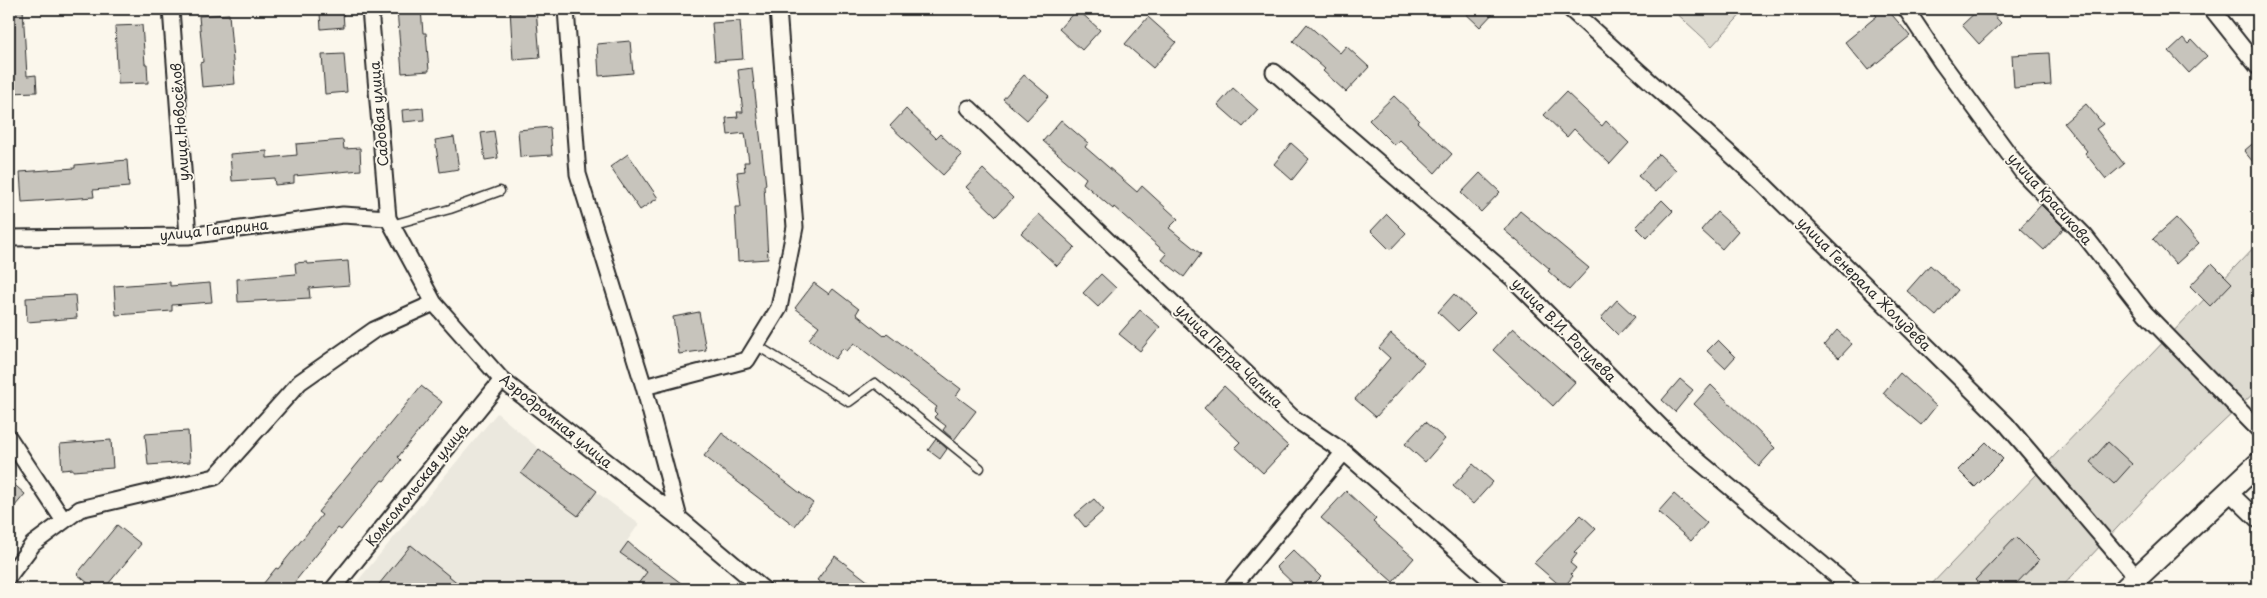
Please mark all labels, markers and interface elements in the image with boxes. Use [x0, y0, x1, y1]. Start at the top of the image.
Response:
street label: Садовая улица [363, 60, 394, 167]
street label: улица Новосёлов [165, 62, 194, 182]
street label: улица Красикова [2003, 148, 2098, 250]
street label: улица Генерала Жолудева [1793, 212, 1936, 356]
street label: улица Гагарина [158, 213, 270, 246]
street label: улица В.И. Рогулева [1507, 273, 1622, 387]
street label: улица Петра Чагина [1171, 299, 1288, 413]
street label: Аэродромная улица [495, 368, 617, 473]
street label: Комсомольская улица [360, 419, 473, 551]

